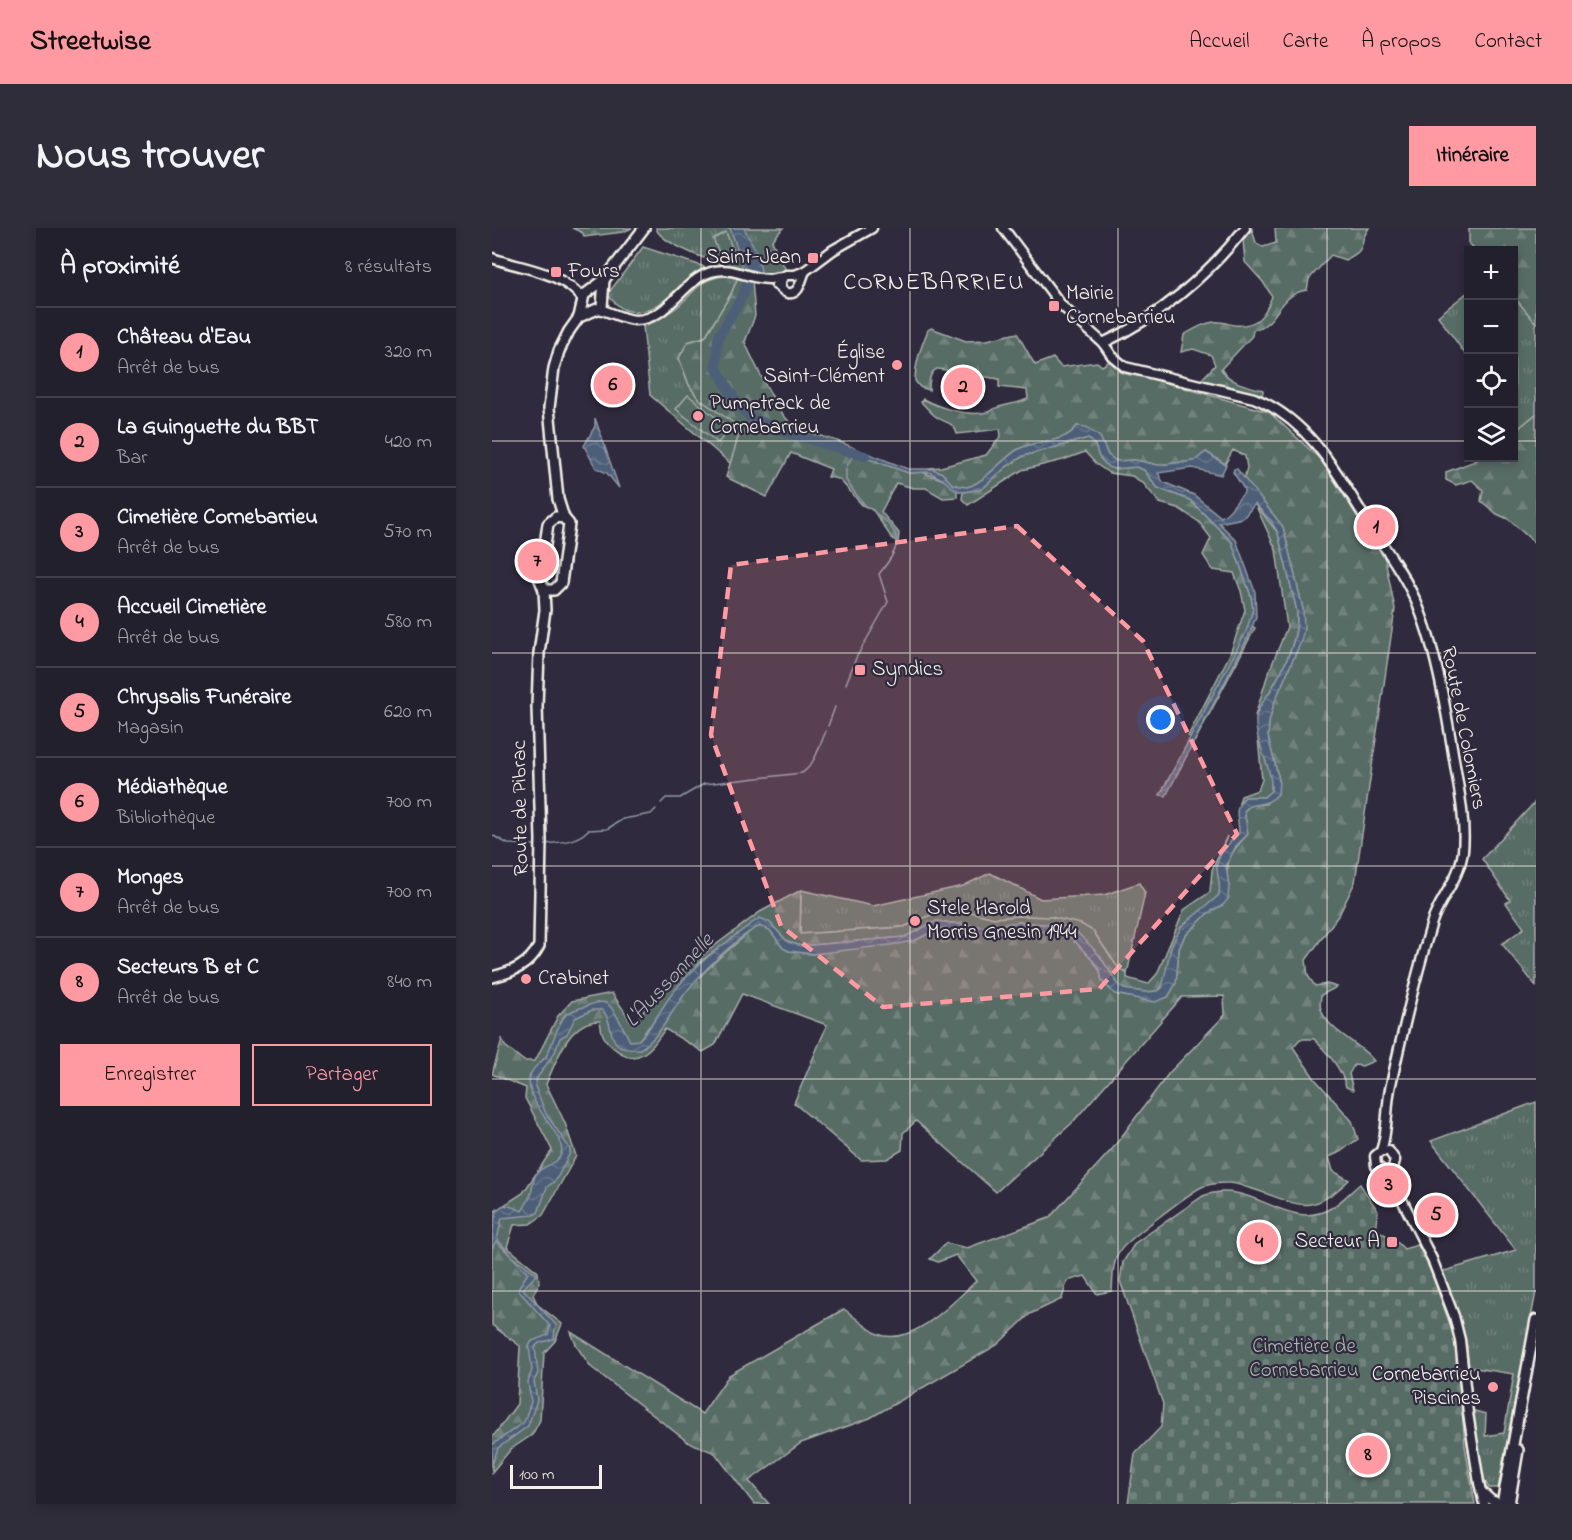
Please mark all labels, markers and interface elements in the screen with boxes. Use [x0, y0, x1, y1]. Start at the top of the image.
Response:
text: Streetwise [30, 22, 151, 63]
text: Accueil [1189, 27, 1250, 57]
text: Carte [1283, 27, 1328, 57]
text: À propos [1361, 27, 1441, 57]
text: Contact [1474, 27, 1542, 57]
text: Nous trouver [36, 126, 264, 187]
button: Itinéraire [1409, 126, 1536, 186]
place label: Saint-Jean [706, 243, 801, 273]
map controls [1464, 246, 1518, 462]
button: + [1464, 246, 1518, 300]
text: À proximité [60, 248, 180, 286]
marker: Saint-Jean [806, 251, 820, 265]
text: 8 résultats [345, 253, 432, 282]
place label: Fours [567, 257, 620, 287]
marker: Fours [549, 265, 563, 279]
district label: CORNEBARRIEU [843, 266, 1025, 301]
place label: Mairie Cornebarrieu [1066, 279, 1175, 333]
marker: Mairie Cornebarrieu [1047, 299, 1061, 313]
button: − [1464, 300, 1518, 354]
text: Château d'Eau [117, 322, 251, 354]
text: 1 [76, 338, 83, 367]
text: 320 m [385, 338, 432, 367]
place label: Église Saint-Clément [764, 338, 886, 392]
text: Arrêt de bus [117, 354, 220, 383]
button: locate [1464, 354, 1518, 408]
marker: Église Saint-Clément [890, 358, 904, 372]
pin: 6 [594, 362, 632, 408]
pin: 2 [944, 364, 982, 410]
place label: Pumptrack de Cornebarrieu [710, 389, 831, 443]
button: layers [1464, 408, 1518, 462]
marker: Pumptrack de Cornebarrieu [691, 409, 705, 423]
text: La Guinguette du BBT [117, 412, 319, 444]
text: 2 [75, 428, 84, 457]
text: 420 m [385, 428, 432, 457]
text: Bar [117, 444, 147, 473]
text: Cimetière Cornebarrieu [117, 502, 318, 534]
pin: 1 [1356, 504, 1396, 550]
text: 3 [75, 518, 84, 547]
text: 570 m [383, 518, 432, 547]
text: Arrêt de bus [117, 534, 220, 563]
pin: 7 [518, 538, 556, 584]
text: Accueil Cimetière [117, 592, 266, 624]
text: 4 [75, 608, 84, 637]
text: 580 m [384, 608, 432, 637]
text: Arrêt de bus [117, 624, 220, 653]
street label: Route de Colomiers [1432, 644, 1494, 812]
place label: Syndics [872, 655, 943, 687]
marker: Syndics [853, 663, 867, 677]
text: Chrysalis Funéraire [117, 682, 291, 714]
text: 5 [74, 698, 85, 727]
text: 620 m [384, 698, 432, 727]
your location [1146, 705, 1175, 734]
text: Magasin [117, 714, 183, 743]
street label: Route de Pibrac [505, 739, 537, 876]
text: Médiathèque [117, 772, 228, 804]
text: 6 [75, 788, 84, 817]
text: 700 m [386, 788, 432, 817]
text: Bibliothèque [117, 804, 215, 833]
text: Monges [117, 862, 184, 894]
text: 7 [75, 878, 84, 907]
text: 700 m [386, 878, 432, 907]
text: Arrêt de bus [117, 894, 220, 923]
place label: Stele Harold Morris Gnesin 1944 [927, 894, 1077, 948]
marker: Stele Harold Morris Gnesin 1944 [908, 914, 922, 928]
water label: L'Aussonnelle [618, 926, 723, 1035]
text: Secteurs B et C [117, 952, 259, 984]
place label: Crabinet [538, 964, 609, 994]
text: 8 [76, 968, 83, 997]
text: 840 m [387, 968, 432, 997]
marker: Crabinet [519, 972, 533, 986]
text: Arrêt de bus [117, 984, 220, 1013]
button: Enregistrer [60, 1044, 240, 1106]
button: Partager [252, 1044, 432, 1106]
pin: 3 [1370, 1162, 1408, 1208]
pin: 5 [1416, 1192, 1456, 1238]
pin: 4 [1240, 1220, 1278, 1264]
place label: Secteur A [1295, 1227, 1380, 1257]
marker: Secteur A [1385, 1235, 1399, 1249]
park label: Cimetière de Cornebarrieu [1249, 1332, 1359, 1386]
place label: Cornebarrieu Piscines [1372, 1360, 1481, 1414]
marker: Cornebarrieu Piscines [1486, 1380, 1500, 1394]
pin: 8 [1348, 1432, 1388, 1478]
scale bar [510, 1462, 602, 1490]
text: 100 m [519, 1463, 554, 1487]

